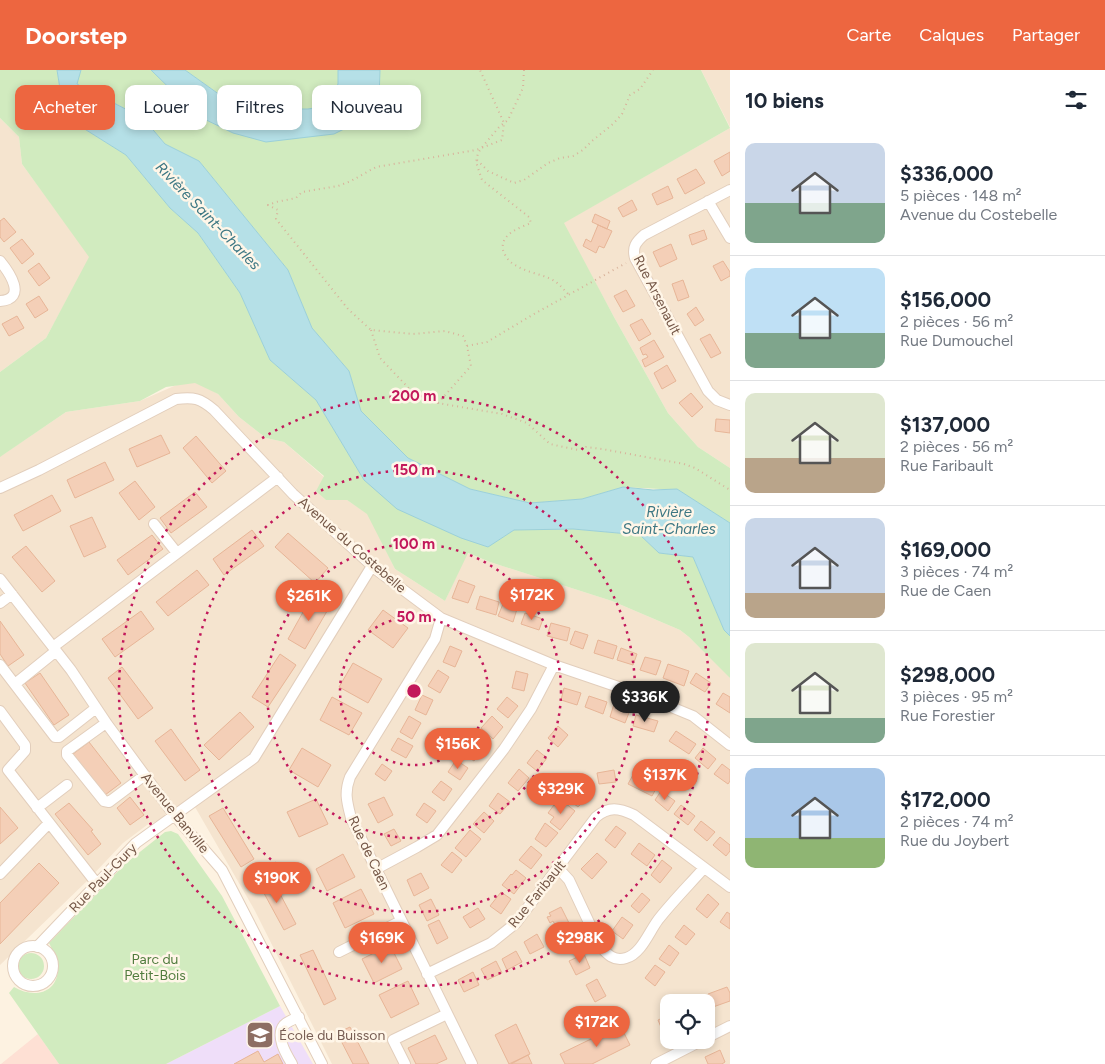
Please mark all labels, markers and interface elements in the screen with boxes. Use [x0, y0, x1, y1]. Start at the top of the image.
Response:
text: Doorstep [25, 21, 127, 50]
text: Carte [846, 24, 891, 46]
text: Calques [919, 24, 984, 46]
text: Partager [1012, 24, 1080, 46]
chip: Acheter [15, 85, 115, 130]
chip: Louer [125, 85, 207, 130]
chip: Filtres [217, 85, 302, 130]
chip: Nouveau [312, 85, 421, 130]
icon: filters [1062, 86, 1090, 114]
text: 10 biens [745, 88, 824, 113]
water label: Rivière Saint-Charles [152, 158, 264, 274]
text: $336,000 [900, 161, 993, 186]
icon: home [785, 163, 845, 223]
text: 5 pièces · 148 m² [900, 186, 1022, 205]
text: Avenue du Costebelle [900, 205, 1057, 224]
street label: Rue Arsenault [630, 252, 684, 338]
text: $156,000 [900, 287, 991, 312]
icon: home [785, 288, 845, 348]
text: 2 pièces · 56 m² [900, 312, 1013, 331]
text: Rue Dumouchel [900, 331, 1013, 350]
text: 200 m [392, 387, 436, 405]
text: $137,000 [900, 412, 990, 437]
icon: home [785, 413, 845, 473]
text: 2 pièces · 56 m² [900, 437, 1013, 456]
text: Rue Faribault [900, 456, 994, 475]
text: 150 m [393, 461, 435, 479]
street label: Avenue du Costebelle [295, 493, 410, 597]
water label: Rivière Saint-Charles [622, 503, 716, 538]
text: 100 m [393, 535, 435, 553]
text: $169,000 [900, 537, 991, 562]
icon: home [785, 538, 845, 598]
text: 3 pièces · 74 m² [900, 562, 1013, 581]
pin: $172K [497, 578, 567, 621]
pin: $261K [274, 580, 344, 622]
text: Rue de Caen [900, 581, 991, 600]
text: $172K [510, 585, 554, 604]
text: $261K [287, 586, 331, 605]
text: 50 m [396, 608, 432, 626]
text: $298,000 [900, 662, 995, 687]
icon: home [785, 663, 845, 723]
pin: $336K [610, 680, 680, 723]
centre of rings [405, 682, 423, 700]
text: $336K [622, 687, 668, 706]
text: 3 pièces · 95 m² [900, 687, 1013, 706]
text: Rue Forestier [900, 706, 995, 725]
pin: $156K [423, 728, 493, 770]
text: $156K [436, 734, 480, 753]
pin: $137K [630, 758, 700, 801]
text: $137K [643, 765, 687, 784]
street label: Avenue Banville [137, 769, 213, 857]
pin: $329K [526, 772, 596, 815]
text: $329K [538, 779, 584, 798]
text: $172,000 [900, 787, 991, 812]
icon: home [785, 788, 845, 848]
text: 2 pièces · 74 m² [900, 812, 1014, 831]
street label: Rue de Caen [344, 813, 394, 893]
text: Rue du Joybert [900, 831, 1009, 850]
street label: Rue Paul-Gury [66, 839, 141, 916]
street label: Rue Faribault [505, 857, 569, 931]
pin: $190K [242, 862, 312, 904]
text: $190K [254, 868, 300, 887]
pin: $169K [347, 922, 417, 964]
pin: $298K [545, 922, 615, 964]
text: $169K [360, 928, 404, 947]
text: $298K [556, 928, 604, 947]
park label: Parc du Petit-Bois [124, 951, 186, 984]
map controls [660, 994, 715, 1049]
button: locate [660, 994, 715, 1049]
pin: $172K [562, 1006, 632, 1048]
text: $172K [575, 1012, 619, 1031]
school or university icon: École du Buisson [245, 1020, 275, 1050]
place label: École du Buisson [279, 1027, 385, 1044]

